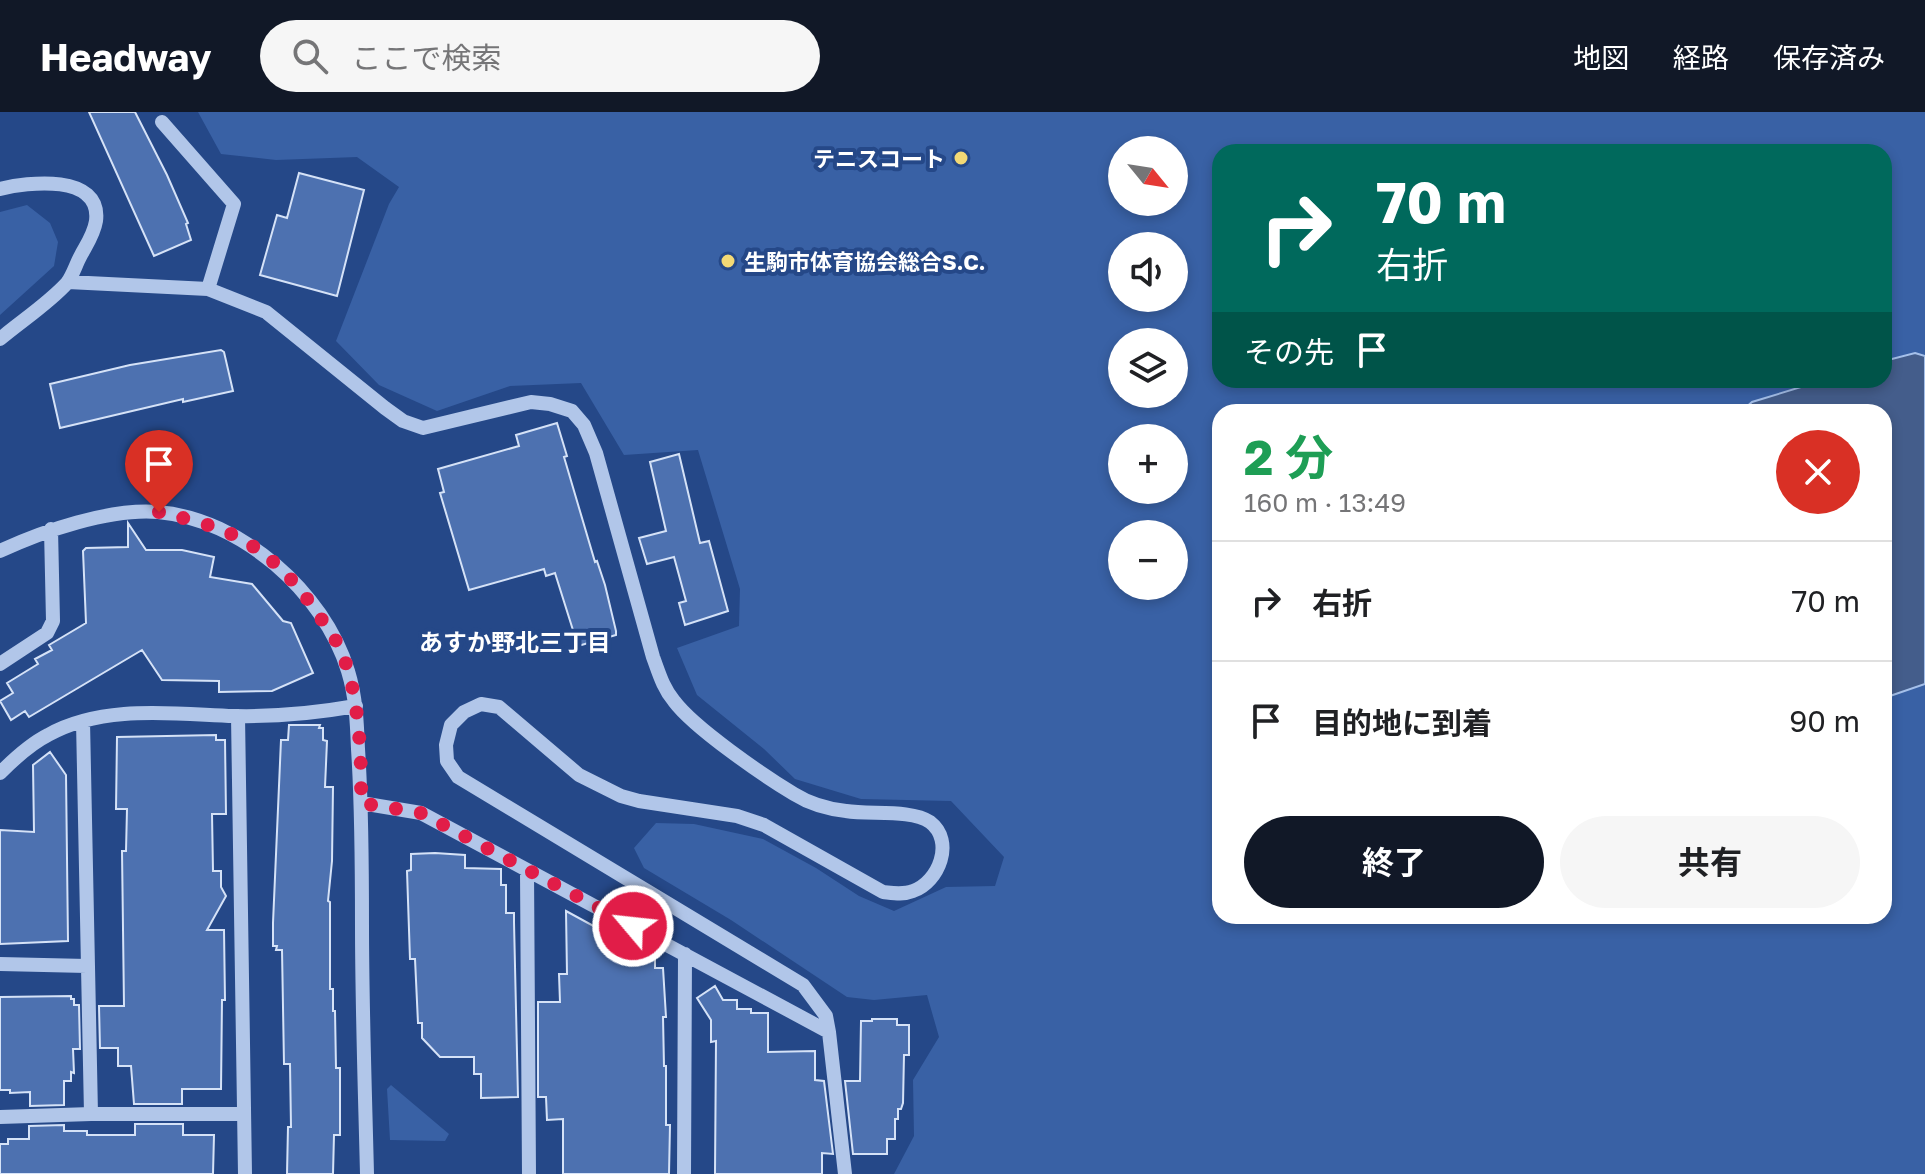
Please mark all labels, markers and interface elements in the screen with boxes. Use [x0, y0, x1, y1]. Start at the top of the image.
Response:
search box [260, 20, 820, 92]
text: Headway [40, 34, 212, 79]
icon: search [288, 34, 332, 78]
text: ここで検索 [352, 40, 502, 76]
text: 地図 [1573, 41, 1629, 74]
text: 経路 [1673, 41, 1729, 74]
text: 保存済み [1773, 41, 1885, 74]
north arrow [1108, 136, 1188, 216]
map controls [1108, 136, 1188, 600]
place label: テニスコート [813, 145, 945, 172]
marker: テニスコート [952, 149, 970, 167]
text: 70 m [1376, 168, 1506, 235]
icon: right [1244, 176, 1348, 280]
button: sound [1108, 232, 1188, 312]
text: 右折 [1376, 243, 1448, 286]
place label: 生駒市体育協会総合S.C. [744, 248, 986, 275]
marker: 生駒市体育協会総合S.C. [719, 252, 737, 270]
button: layers [1108, 328, 1188, 408]
icon: arrive [1350, 328, 1394, 372]
text: その先 [1244, 334, 1334, 370]
button: + [1108, 424, 1188, 504]
text: 2 分 [1244, 428, 1333, 486]
pin [125, 430, 193, 512]
button: close [1776, 430, 1860, 514]
icon: arrive [137, 442, 181, 486]
text: 160 m · 13:49 [1244, 487, 1406, 518]
button: − [1108, 520, 1188, 600]
icon: right [1244, 579, 1288, 623]
text: 70 m [1791, 583, 1860, 619]
text: 右折 [1312, 585, 1372, 621]
district label: あすか野北三丁目 [419, 627, 611, 656]
icon: arrive [1244, 699, 1288, 743]
text: 90 m [1789, 703, 1860, 739]
text: 目的地に到着 [1312, 705, 1492, 741]
button: 終了 [1244, 816, 1544, 908]
button: 共有 [1560, 816, 1860, 908]
position arrow [591, 884, 675, 968]

